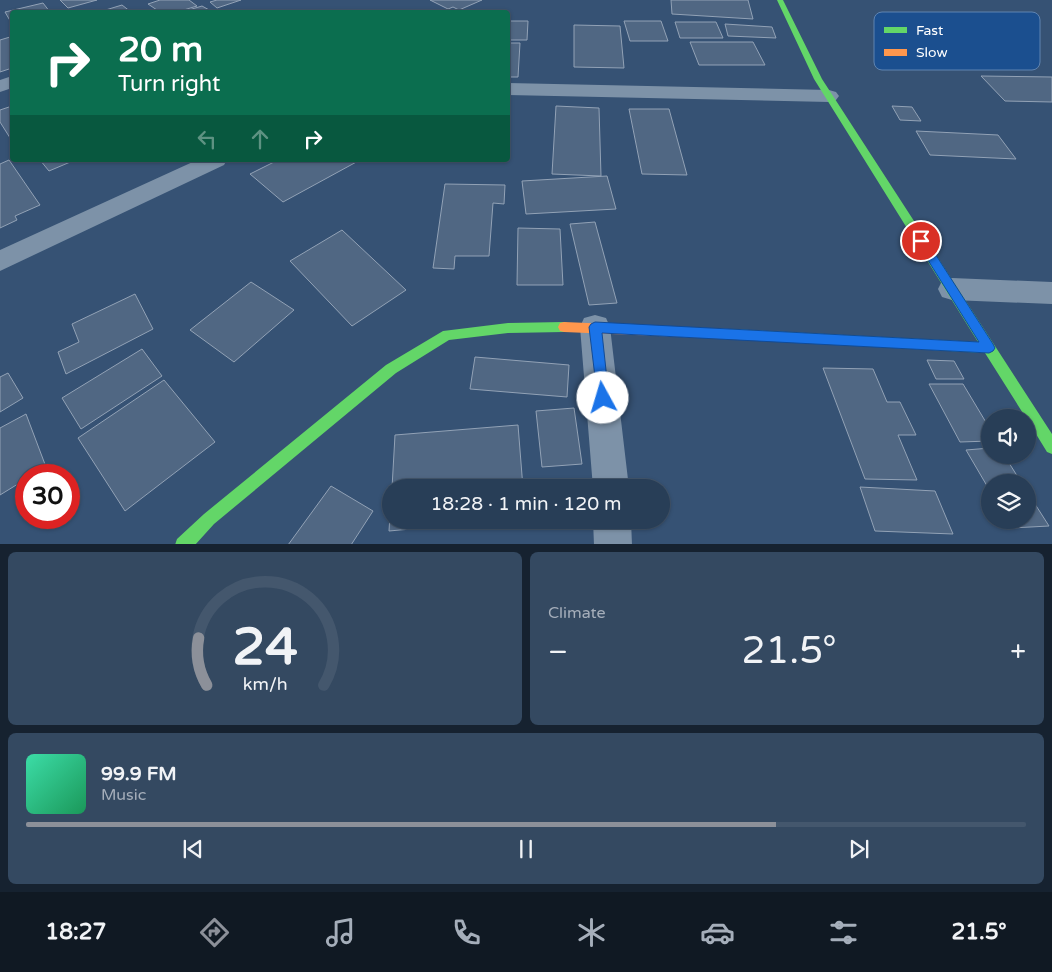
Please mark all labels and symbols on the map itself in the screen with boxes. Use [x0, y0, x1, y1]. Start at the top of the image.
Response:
legend [874, 12, 1040, 70]
text: Fast [916, 22, 944, 39]
text: Slow [916, 44, 948, 61]
pin [900, 220, 942, 262]
position arrow [576, 371, 628, 423]
speed limit sign: 30 [15, 464, 80, 529]

